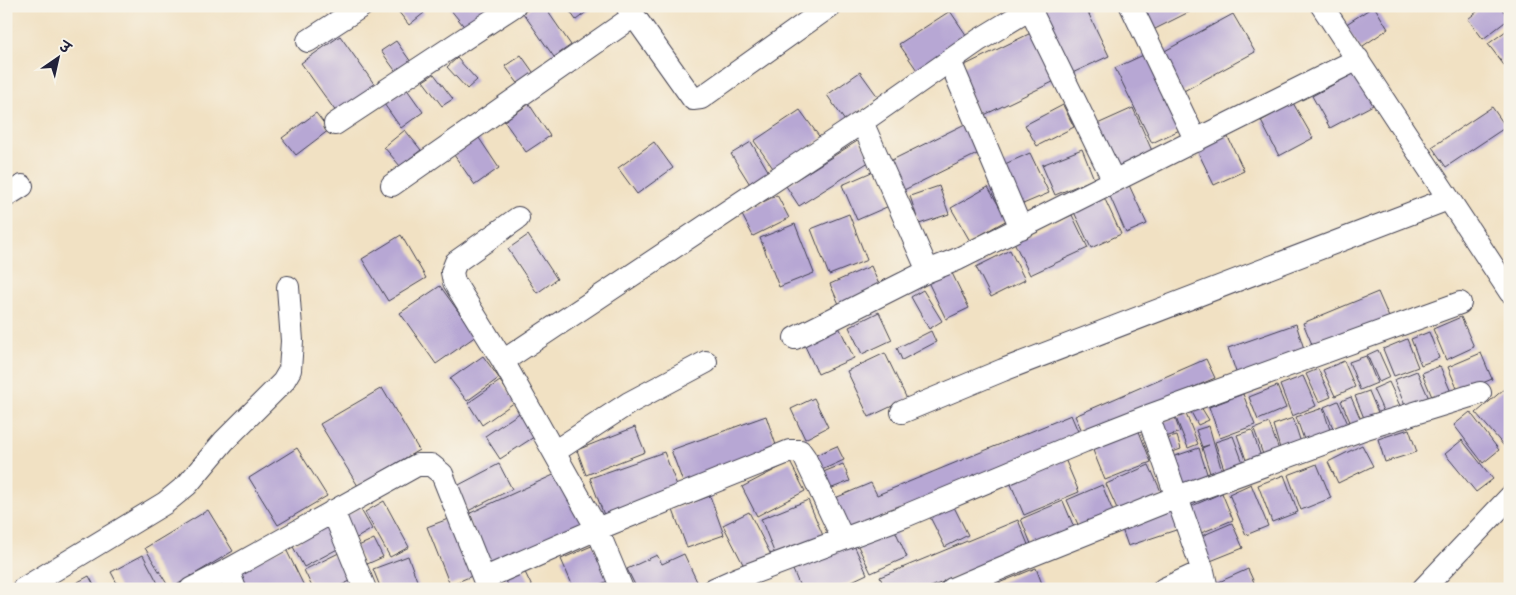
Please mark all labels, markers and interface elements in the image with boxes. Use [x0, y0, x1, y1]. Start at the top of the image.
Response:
north arrow [32, 32, 82, 82]
text: उ [52, 34, 77, 62]

